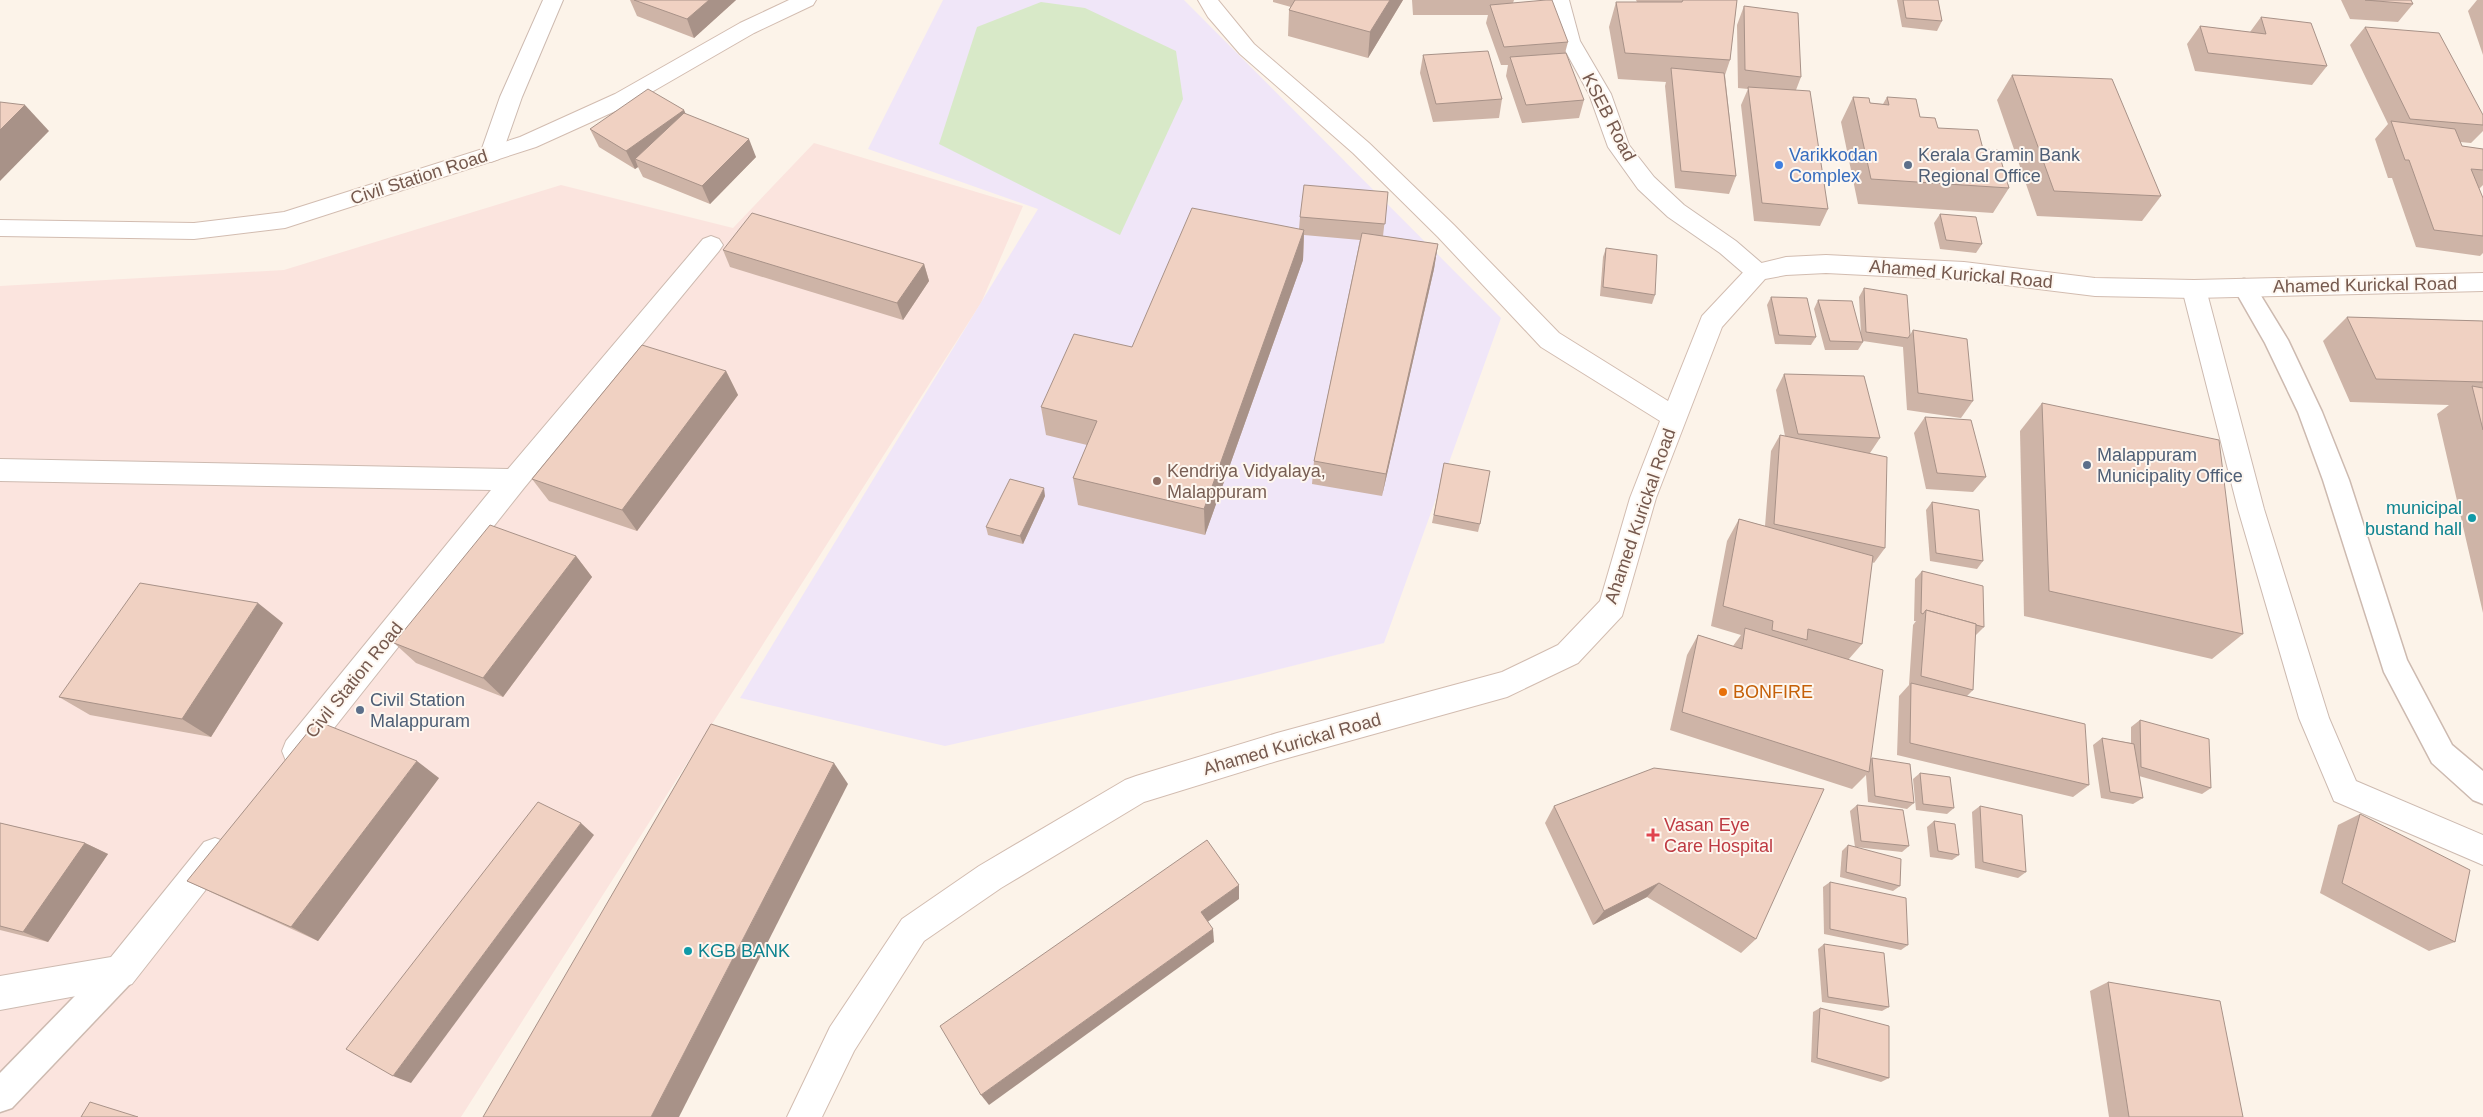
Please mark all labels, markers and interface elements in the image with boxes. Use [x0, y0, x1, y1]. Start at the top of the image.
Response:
street label: KSEB Road [1578, 70, 1640, 164]
street label: Civil Station Road [348, 145, 490, 209]
place label: Varikkodan Complex [1789, 145, 1878, 186]
place label: Kerala Gramin Bank Regional Office [1918, 145, 2081, 186]
marker: Varikkodan Complex [1773, 159, 1785, 171]
marker: Kerala Gramin Bank Regional Office [1902, 159, 1914, 171]
street label: Ahamed Kurickal Road [1868, 256, 2054, 292]
street label: Ahamed Kurickal Road [2273, 273, 2457, 297]
street label: Ahamed Kurickal Road [1601, 426, 1679, 606]
place label: Malappuram Municipality Office [2097, 445, 2243, 486]
marker: Malappuram Municipality Office [2081, 459, 2093, 471]
place label: Kendriya Vidyalaya, Malappuram [1167, 461, 1326, 502]
marker: Kendriya Vidyalaya, Malappuram [1151, 475, 1163, 487]
place label: municipal bustand hall [2365, 498, 2462, 539]
marker: municipal bustand hall [2466, 512, 2478, 524]
street label: Civil Station Road [301, 618, 407, 742]
place label: BONFIRE [1733, 682, 1813, 702]
marker: BONFIRE [1717, 686, 1729, 698]
place label: Civil Station Malappuram [370, 690, 470, 731]
marker: Civil Station Malappuram [354, 704, 366, 716]
street label: Ahamed Kurickal Road [1201, 709, 1383, 779]
place label: Vasan Eye Care Hospital [1664, 815, 1773, 856]
marker: Vasan Eye Care Hospital [1646, 828, 1660, 842]
place label: KGB BANK [698, 941, 790, 961]
marker: KGB BANK [682, 945, 694, 957]

